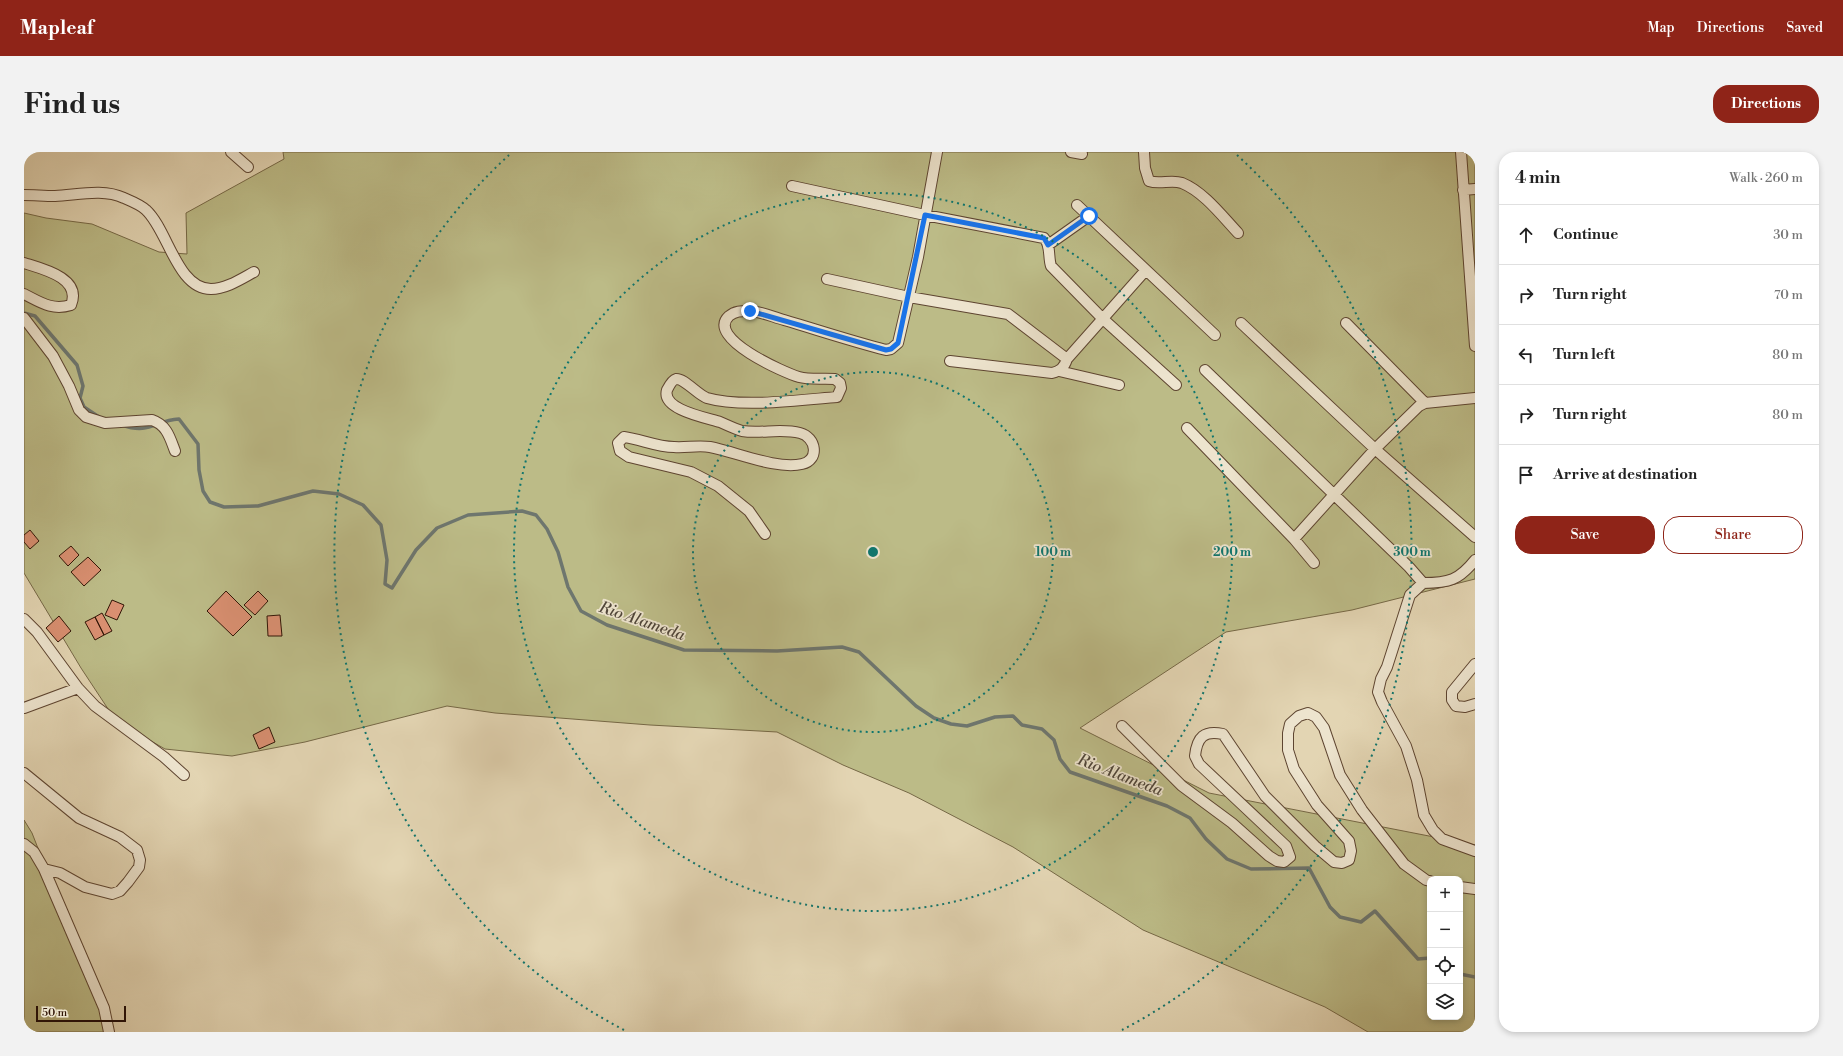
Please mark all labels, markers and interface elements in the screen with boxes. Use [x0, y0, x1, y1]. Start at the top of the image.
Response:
text: Mapleaf [20, 16, 93, 40]
text: Map [1647, 19, 1675, 37]
text: Directions [1697, 19, 1764, 37]
text: Saved [1786, 19, 1823, 37]
button: Directions [1713, 85, 1819, 123]
text: Find us [24, 87, 120, 122]
text: 4 min [1515, 167, 1560, 189]
text: Walk · 260 m [1729, 170, 1803, 186]
route start [1080, 207, 1098, 225]
icon: ahead [1515, 224, 1537, 246]
text: Continue [1553, 225, 1618, 244]
text: 30 m [1773, 227, 1803, 243]
icon: right [1515, 284, 1537, 306]
text: Turn right [1553, 285, 1627, 304]
text: 70 m [1774, 287, 1803, 303]
route end [741, 302, 759, 320]
icon: left [1515, 344, 1537, 366]
text: Turn left [1553, 345, 1615, 364]
text: 80 m [1772, 347, 1803, 363]
icon: right [1515, 404, 1537, 426]
text: Turn right [1553, 405, 1627, 424]
text: 80 m [1772, 407, 1803, 423]
icon: arrive [1515, 464, 1537, 486]
text: Arrive at destination [1553, 465, 1697, 484]
button: Save [1515, 516, 1655, 554]
button: Share [1663, 516, 1803, 554]
centre of rings [866, 545, 880, 559]
text: 100 m [1035, 545, 1071, 560]
text: 200 m [1213, 545, 1251, 560]
text: 300 m [1393, 545, 1431, 560]
water label: Rio Alameda [595, 597, 688, 645]
water label: Rio Alameda [1074, 749, 1166, 800]
map controls [1427, 876, 1463, 1020]
button: + [1427, 876, 1463, 912]
button: − [1427, 912, 1463, 948]
button: locate [1427, 948, 1463, 984]
button: layers [1427, 984, 1463, 1020]
scale bar [36, 1004, 126, 1023]
text: 50 m [42, 1006, 67, 1020]

